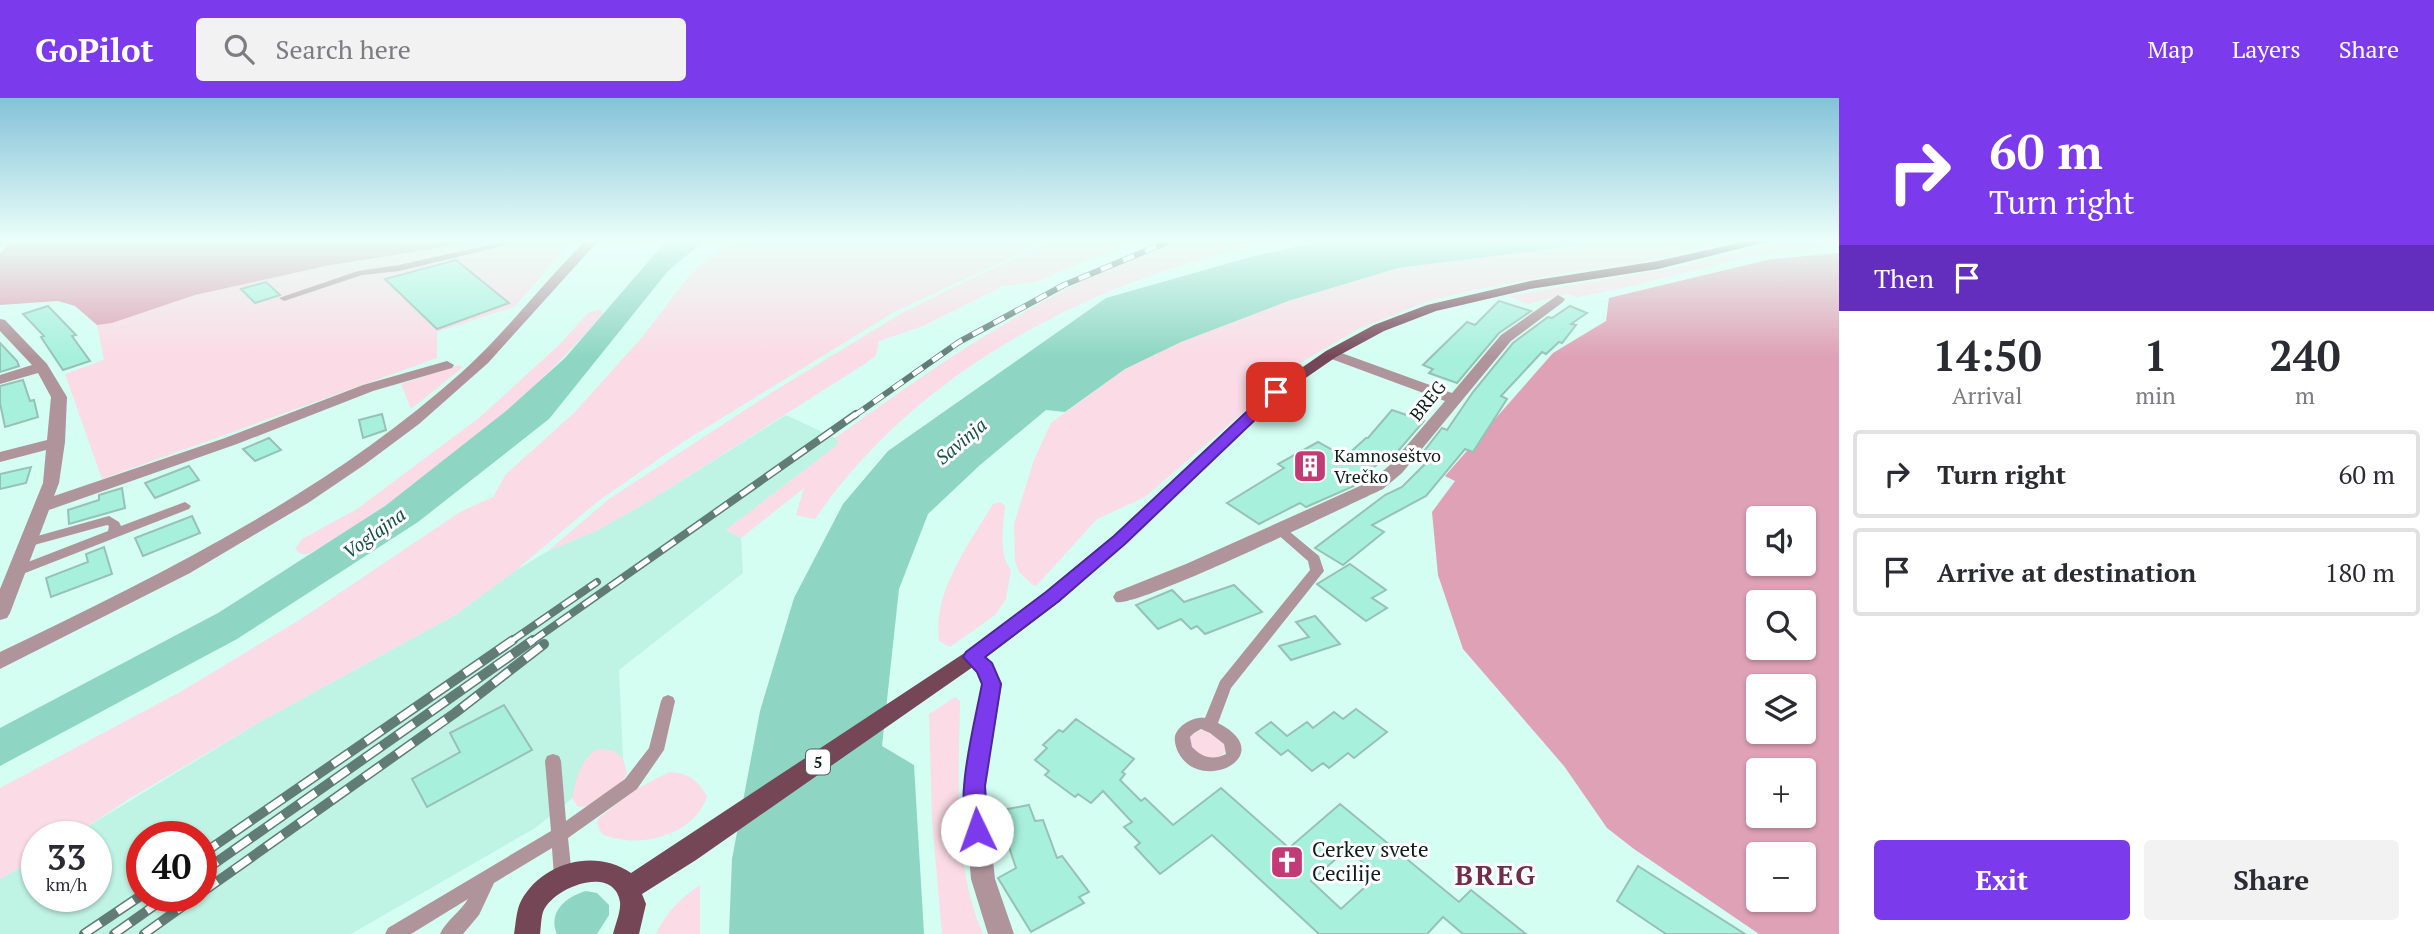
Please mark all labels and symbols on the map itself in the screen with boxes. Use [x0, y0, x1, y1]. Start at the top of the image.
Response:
pin [1246, 362, 1306, 422]
street label: BREG [1404, 375, 1451, 426]
water label: Savinja [930, 412, 992, 469]
place label: Kamnoseštvo Vrečko [1334, 443, 1441, 488]
building icon: Kamnoseštvo Vrečko [1291, 447, 1329, 485]
water label: Voglajna [337, 501, 410, 564]
road number: 5 [806, 750, 830, 775]
position arrow [940, 793, 1014, 867]
speed limit sign: 40 [126, 821, 217, 912]
place label: Cerkev svete Cecilije [1312, 835, 1428, 887]
church icon: Cerkev svete Cecilije [1268, 843, 1306, 881]
district label: BREG [1455, 856, 1537, 893]

